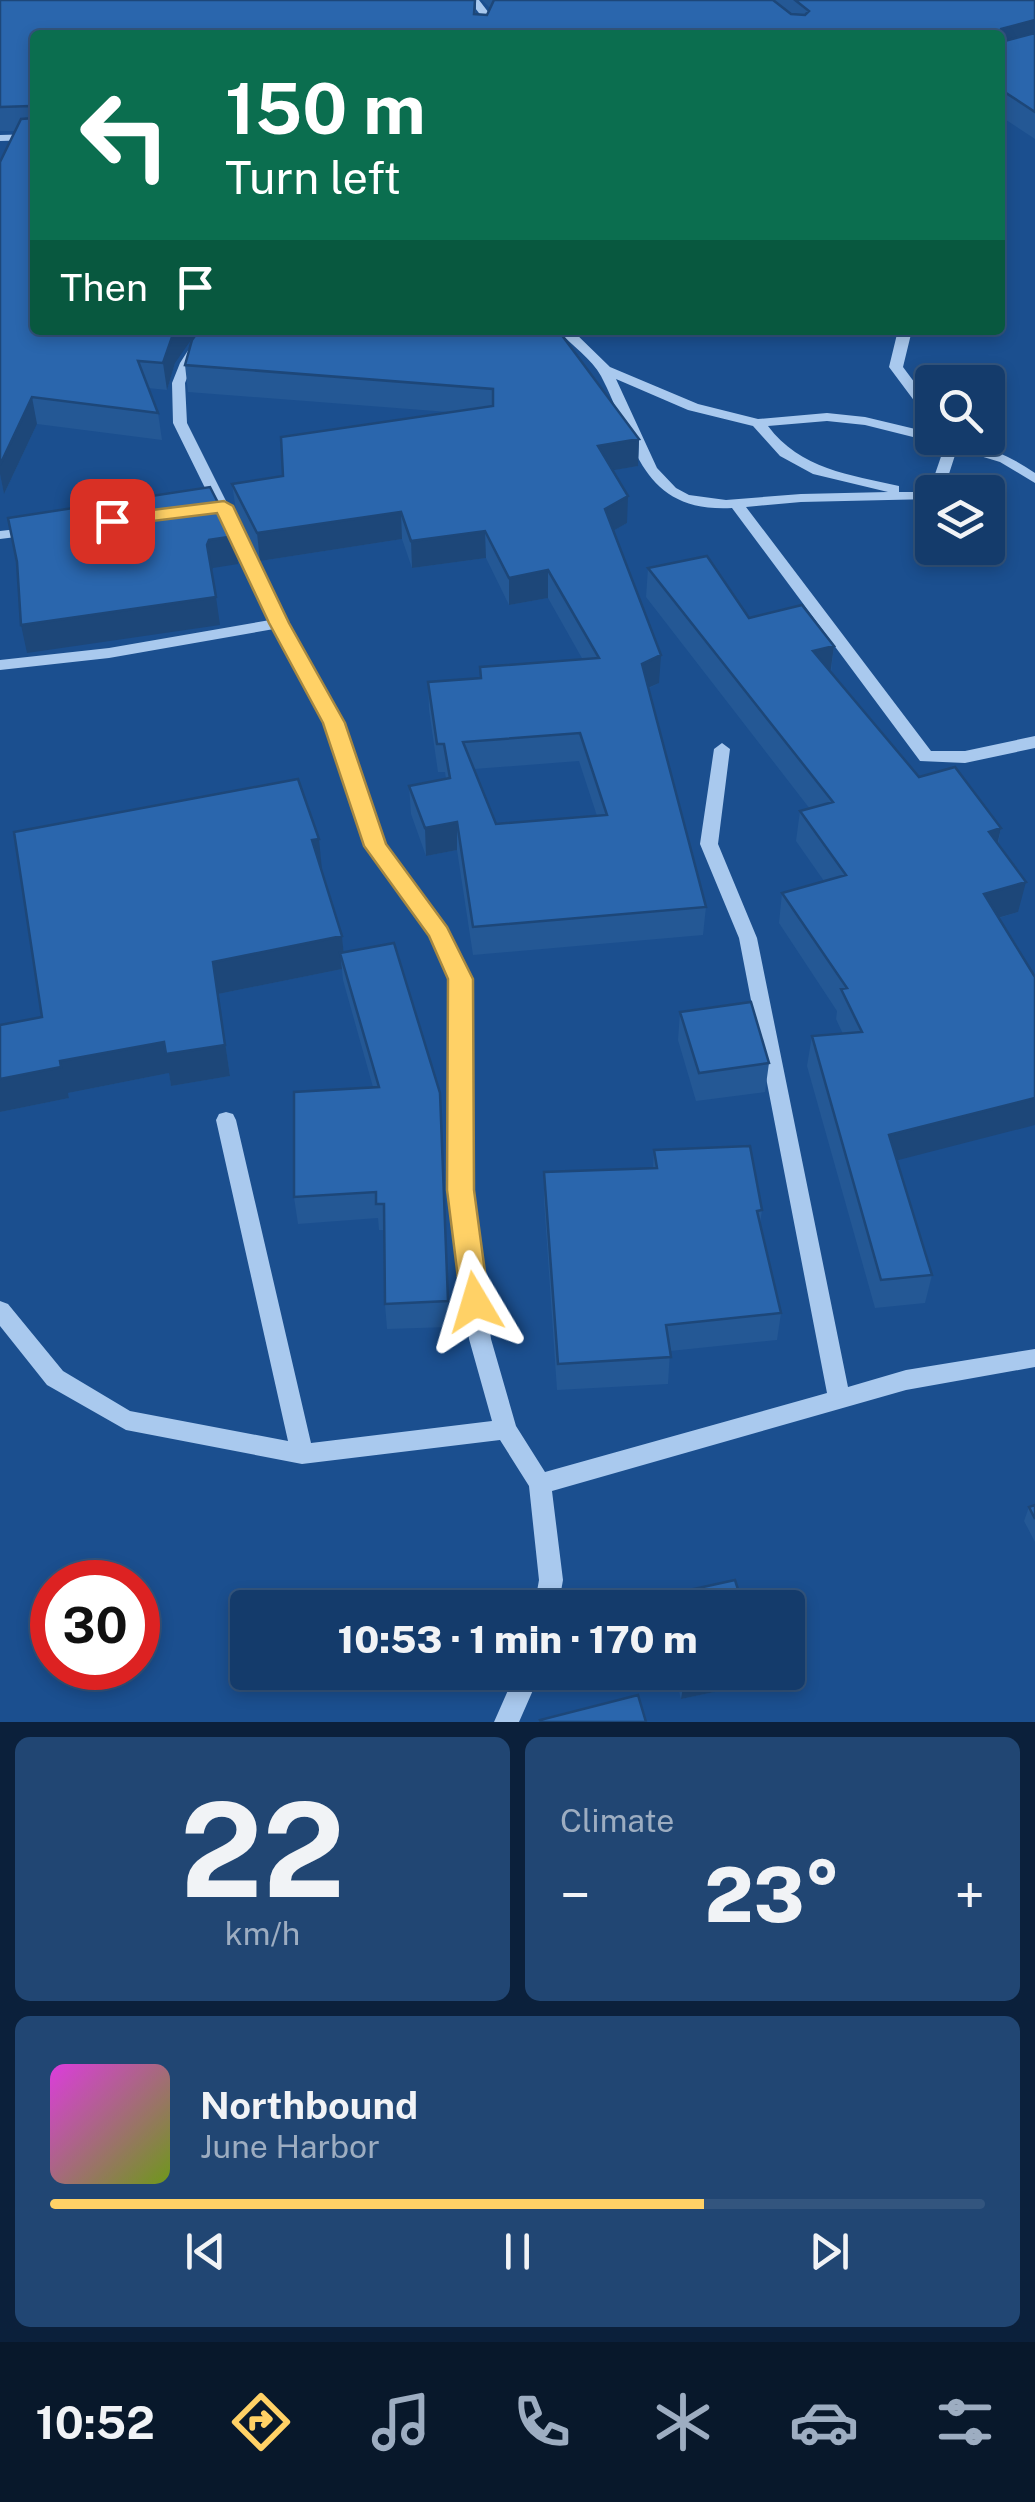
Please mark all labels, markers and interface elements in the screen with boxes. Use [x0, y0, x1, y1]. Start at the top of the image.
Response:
text: 150 m [225, 67, 426, 150]
icon: left [60, 70, 190, 200]
text: Turn left [225, 151, 401, 204]
icon: arrive [168, 260, 223, 315]
text: Then [60, 265, 148, 310]
map controls [915, 365, 1005, 565]
button: search [915, 365, 1005, 455]
button: layers [915, 475, 1005, 565]
pin [70, 479, 155, 564]
icon: arrive [85, 494, 140, 549]
position arrow [423, 1250, 527, 1354]
speed limit sign: 30 [30, 1560, 160, 1690]
text: 10:53 · 1 min · 170 m [337, 1617, 698, 1662]
text: 22 [180, 1774, 345, 1926]
text: Climate [560, 1802, 674, 1839]
text: 23° [705, 1851, 840, 1939]
text: − [560, 1863, 591, 1927]
text: + [955, 1863, 985, 1927]
text: km/h [225, 1915, 300, 1952]
text: Northbound [200, 2083, 418, 2128]
text: June Harbor [200, 2128, 380, 2165]
icon: previous [178, 2224, 233, 2279]
icon: pause [490, 2224, 545, 2279]
icon: next [802, 2224, 857, 2279]
icon: directions [226, 2387, 296, 2457]
icon: music [366, 2387, 436, 2457]
icon: phone [507, 2387, 577, 2457]
icon: climate [648, 2387, 718, 2457]
icon: car [789, 2387, 859, 2457]
icon: filters [930, 2387, 1000, 2457]
text: 10:52 [35, 2396, 155, 2449]

